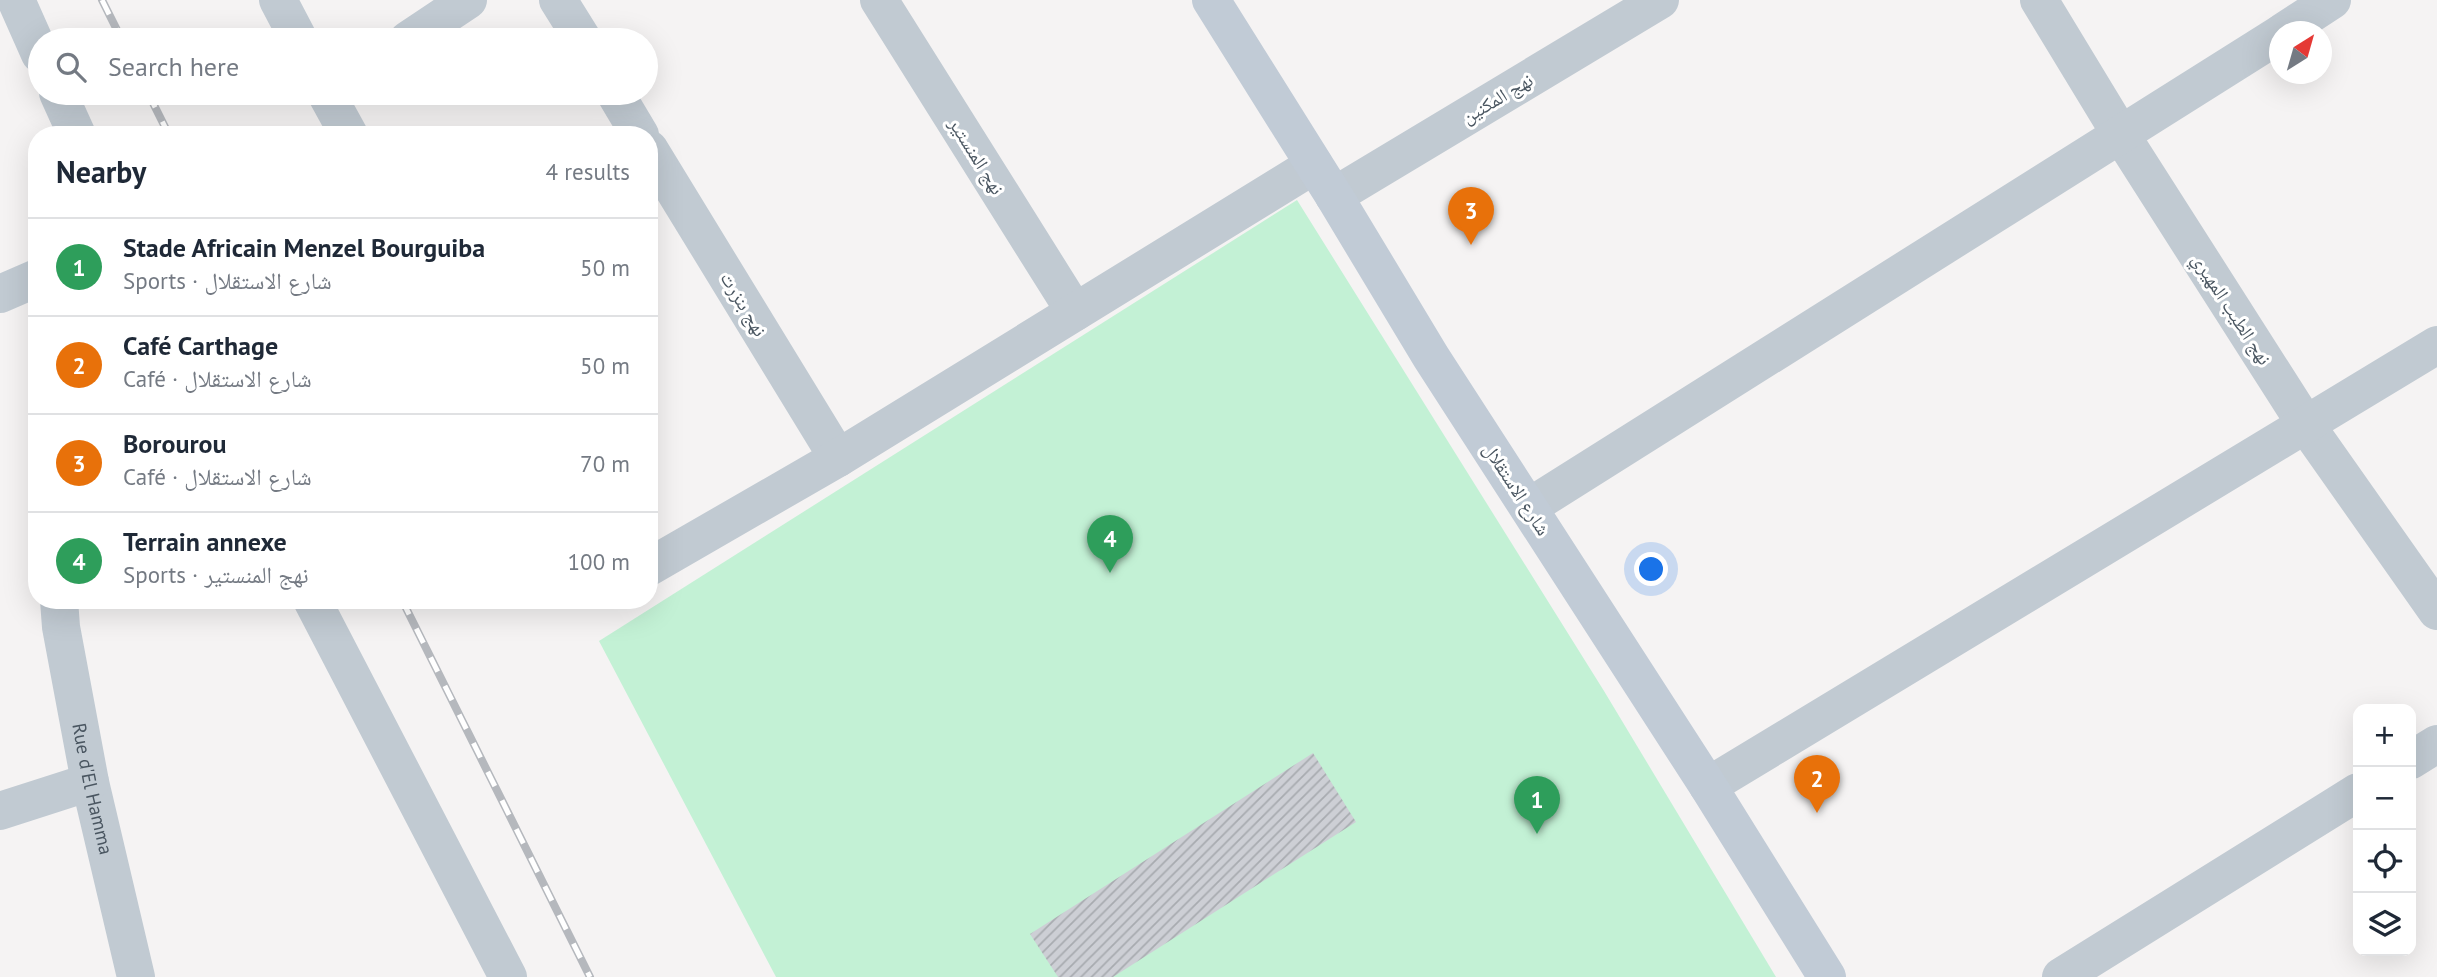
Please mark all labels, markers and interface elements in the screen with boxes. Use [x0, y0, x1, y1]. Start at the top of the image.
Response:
north arrow [2269, 21, 2332, 84]
search box [28, 28, 658, 105]
icon: search [52, 48, 90, 86]
text: Search here [108, 50, 239, 83]
street label: نهج المكنين [1457, 67, 1537, 129]
street label: نهج المنستير [943, 112, 1010, 199]
text: Nearby [56, 152, 146, 191]
text: 4 results [546, 157, 630, 186]
pin: 3 [1448, 187, 1494, 245]
text: Stade Africain Menzel Bourguiba [123, 231, 485, 264]
street label: نهج الطيب المهيري [2184, 249, 2277, 371]
text: 1 [72, 253, 86, 282]
text: 50 m [580, 253, 630, 282]
text: Sports · شارع الاستقلال [123, 266, 332, 295]
street label: نهج بنزرت [715, 268, 772, 341]
text: Café Carthage [123, 329, 278, 362]
text: 2 [72, 351, 86, 380]
text: 50 m [580, 351, 630, 380]
text: Café · شارع الاستقلال [123, 364, 312, 393]
text: Borourou [123, 427, 226, 460]
street label: شارع الاستقلال [1478, 438, 1556, 540]
text: 3 [72, 449, 86, 478]
text: 70 m [580, 449, 630, 478]
text: Café · شارع الاستقلال [123, 462, 312, 491]
pin: 4 [1087, 515, 1133, 573]
text: Terrain annexe [123, 525, 287, 558]
text: 4 [72, 547, 86, 576]
text: 100 m [568, 547, 630, 576]
your location [1634, 552, 1668, 586]
text: Sports · نهج المنستير [123, 560, 309, 589]
map controls [2353, 704, 2416, 956]
button: + [2353, 704, 2416, 767]
street label: Rue d'El Hamma [67, 721, 119, 857]
pin: 2 [1794, 755, 1840, 813]
button: − [2353, 767, 2416, 830]
pin: 1 [1514, 776, 1560, 834]
button: locate [2353, 830, 2416, 893]
button: layers [2353, 893, 2416, 956]

